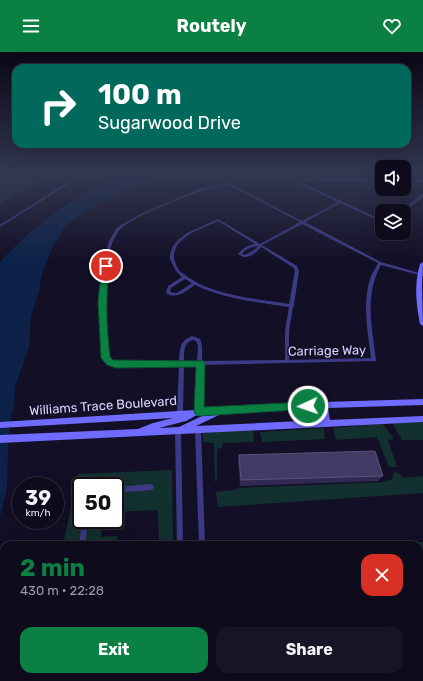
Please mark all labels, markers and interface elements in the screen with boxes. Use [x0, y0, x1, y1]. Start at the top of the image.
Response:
icon: menu [20, 15, 42, 37]
text: Routely [177, 15, 246, 37]
icon: heart [381, 15, 403, 37]
text: 100 m [98, 78, 182, 111]
icon: right [32, 80, 84, 132]
text: Sugarwood Drive [98, 112, 241, 134]
map controls [375, 160, 411, 240]
button: sound [375, 160, 411, 196]
button: layers [375, 204, 411, 240]
pin [89, 249, 123, 283]
icon: arrive [95, 255, 117, 277]
street label: Carriage Way [288, 342, 366, 360]
position arrow [287, 385, 329, 427]
street label: Williams Trace Boulevard [29, 393, 177, 418]
speed limit sign: 50 [72, 477, 124, 529]
text: 39 [25, 486, 51, 510]
text: km/h [26, 507, 50, 519]
text: 2 min [20, 554, 85, 582]
button: close [361, 554, 403, 596]
text: 430 m · 22:28 [20, 583, 104, 598]
button: Exit [20, 627, 208, 673]
button: Share [216, 627, 403, 673]

